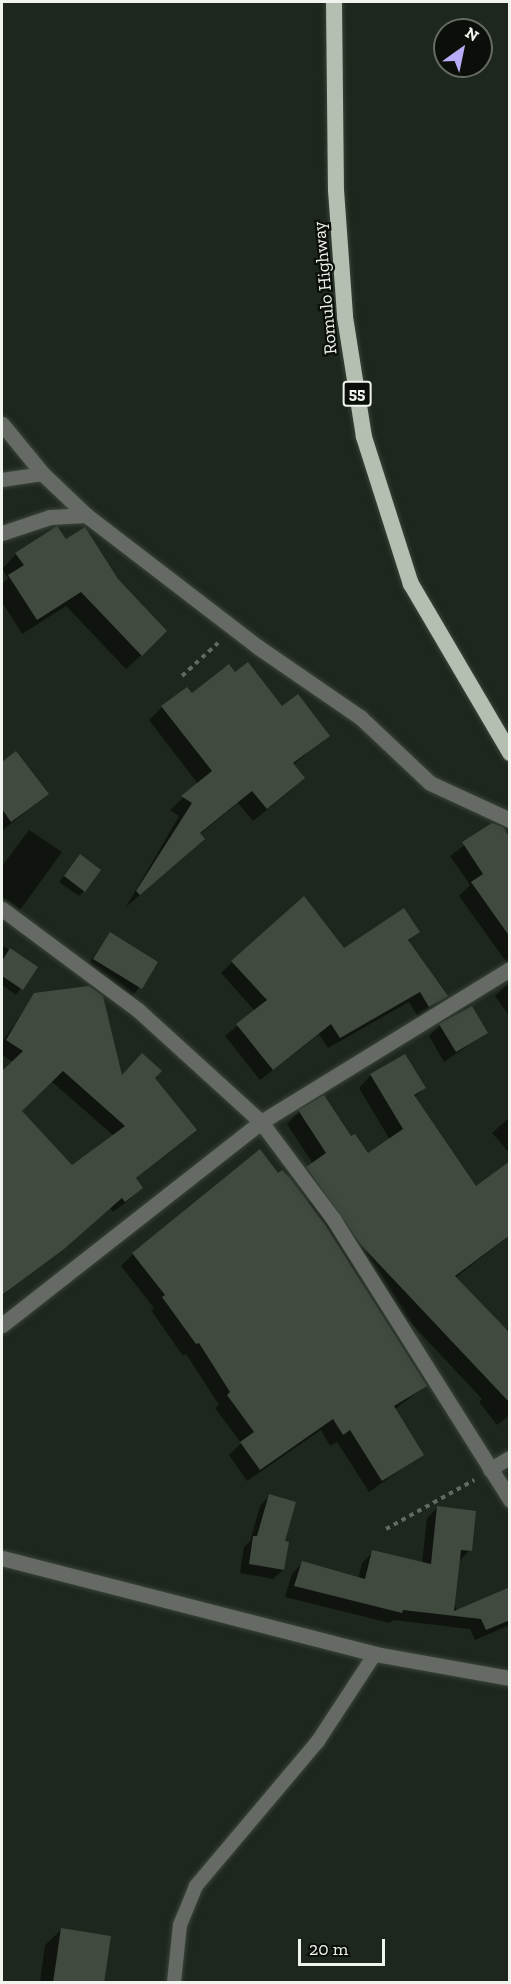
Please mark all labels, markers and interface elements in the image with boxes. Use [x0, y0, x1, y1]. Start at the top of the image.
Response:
north arrow [433, 18, 493, 78]
text: N [462, 23, 482, 45]
street label: Romulo Highway [308, 221, 342, 355]
road number: 55 [342, 381, 372, 407]
scale bar [301, 1927, 388, 1965]
text: 20 m [309, 1938, 348, 1960]

